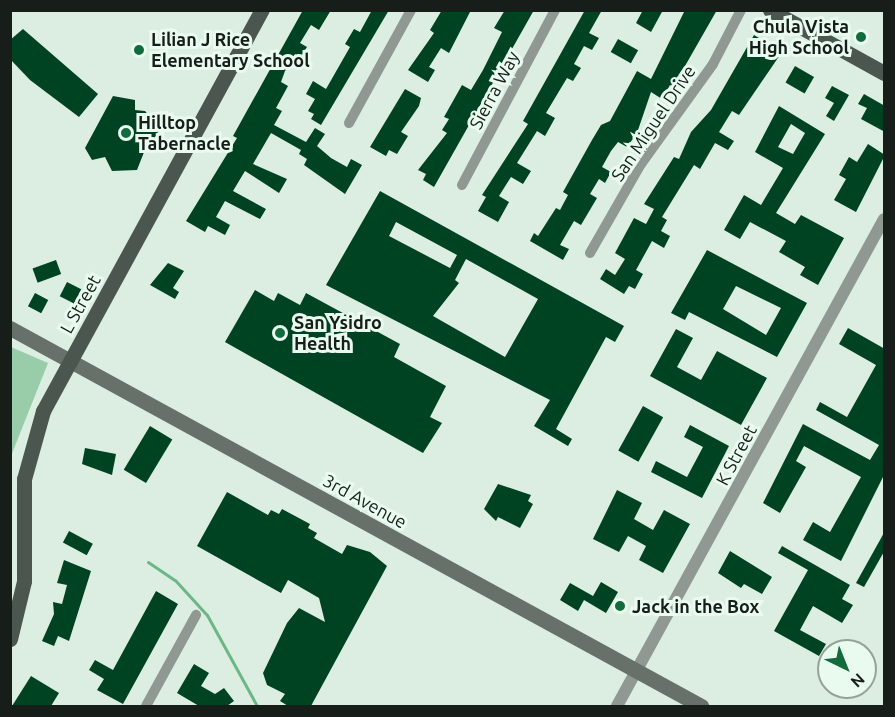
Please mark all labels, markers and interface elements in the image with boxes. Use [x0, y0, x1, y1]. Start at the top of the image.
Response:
place label: Chula Vista High School [749, 16, 849, 58]
place label: Lilian J Rice Elementary School [151, 29, 310, 72]
marker: Chula Vista High School [854, 30, 868, 44]
marker: Lilian J Rice Elementary School [132, 43, 146, 57]
street label: Sierra Way [465, 47, 523, 133]
street label: San Miguel Drive [606, 61, 700, 185]
place label: Hilltop Tabernacle [138, 112, 231, 154]
marker: Hilltop Tabernacle [119, 126, 133, 140]
street label: L Street [55, 271, 105, 337]
place label: San Ysidro Health [294, 312, 382, 354]
marker: San Ysidro Health [271, 324, 289, 342]
street label: K Street [711, 421, 761, 489]
street label: 3rd Avenue [319, 469, 411, 533]
place label: Jack in the Box [632, 595, 759, 617]
marker: Jack in the Box [613, 599, 627, 613]
north arrow [817, 639, 877, 699]
text: N [847, 670, 868, 691]

